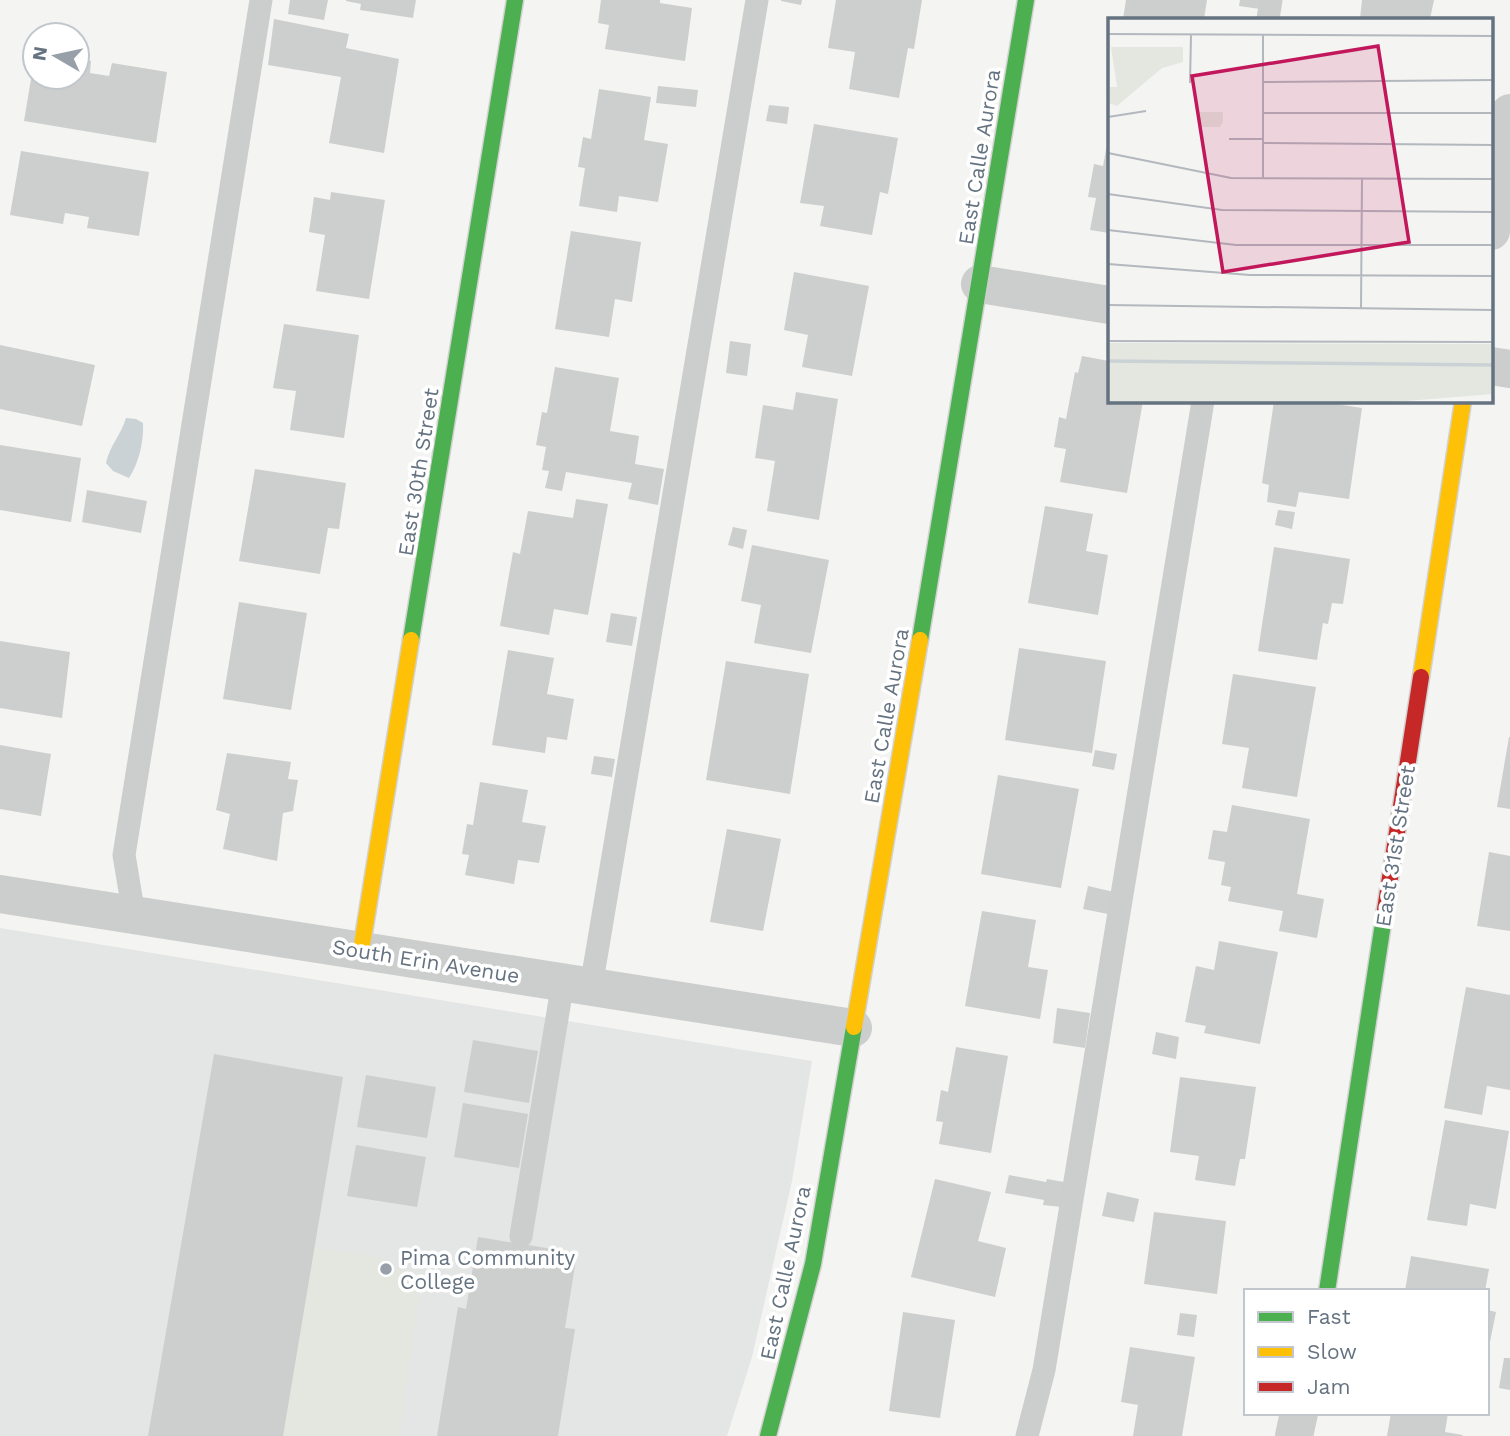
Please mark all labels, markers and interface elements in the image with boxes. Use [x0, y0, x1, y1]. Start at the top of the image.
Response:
inset map [1108, 18, 1492, 402]
north arrow [21, 21, 91, 91]
text: N [27, 45, 52, 62]
street label: East Calle Aurora [953, 67, 1005, 247]
street label: East 30th Street [392, 386, 444, 558]
street label: East Calle Aurora [858, 626, 914, 806]
street label: East 31st Street [1370, 763, 1420, 928]
street label: South Erin Avenue [331, 934, 521, 988]
street label: East Calle Aurora [754, 1183, 816, 1362]
place label: Pima Community College [400, 1245, 575, 1294]
marker: Pima Community College [378, 1261, 394, 1277]
legend [1244, 1289, 1489, 1415]
text: Fast [1307, 1304, 1351, 1329]
text: Slow [1307, 1339, 1357, 1364]
text: Jam [1307, 1374, 1350, 1399]

